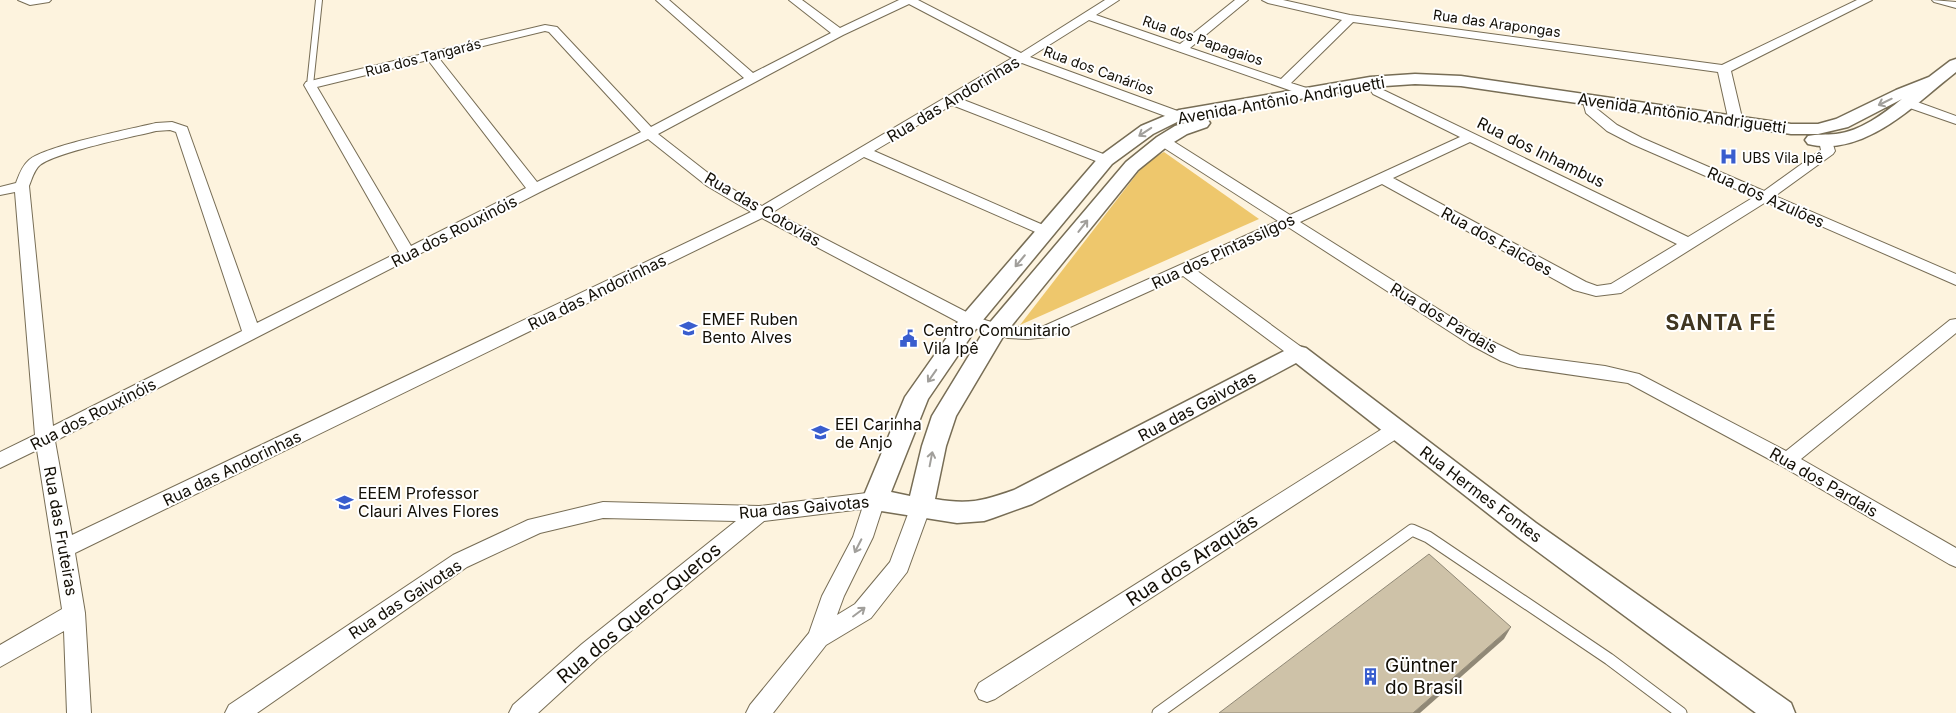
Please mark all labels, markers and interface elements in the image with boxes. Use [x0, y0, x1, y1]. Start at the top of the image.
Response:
street label: Rua das Arapongas [1432, 6, 1562, 40]
street label: Rua dos Papagaios [1140, 11, 1266, 69]
street label: Rua dos Tangarás [363, 34, 483, 80]
street label: Rua dos Canários [1041, 42, 1157, 98]
street label: Rua das Andorinhas [883, 51, 1023, 147]
street label: Avenida Antônio Andriguetti [1176, 72, 1386, 128]
street label: Avenida Antônio Andriguetti [1577, 88, 1787, 138]
one-way arrow [1878, 97, 1893, 107]
street label: Rua dos Inhambus [1474, 112, 1608, 192]
one-way arrow [1138, 128, 1152, 138]
hospital icon: UBS Vila Ipê [1718, 147, 1738, 167]
place label: UBS Vila Ipê [1742, 149, 1823, 166]
street label: Rua dos Azulões [1704, 162, 1828, 232]
street label: Rua das Cotovias [701, 168, 825, 250]
street label: Rua dos Rouxinóis [388, 191, 520, 271]
street label: Rua dos Falcões [1438, 202, 1556, 280]
street label: Rua dos Pintassilgos [1148, 209, 1298, 293]
one-way arrow [1077, 220, 1088, 233]
street label: Rua das Andorinhas [525, 250, 669, 334]
one-way arrow [1014, 254, 1026, 267]
street label: Rua dos Pardais [1387, 278, 1501, 358]
place label: EMEF Ruben Bento Alves [702, 309, 798, 347]
district label: SANTA FÉ [1665, 309, 1777, 335]
school or university icon: EMEF Ruben Bento Alves [678, 318, 698, 338]
place label: Centro Comunitario Vila Ipê [923, 320, 1071, 358]
public building icon: Centro Comunitario Vila Ipê [899, 329, 919, 349]
street label: Rua das Gaivotas [1135, 366, 1259, 446]
one-way arrow [927, 369, 937, 383]
street label: Rua dos Rouxinóis [27, 374, 159, 454]
place label: EEI Carinha de Anjo [835, 414, 922, 452]
school or university icon: EEI Carinha de Anjo [811, 423, 831, 443]
street label: Rua das Andorinhas [160, 426, 304, 510]
street label: Rua Hermes Fontes [1416, 442, 1546, 546]
street label: Rua dos Pardais [1766, 443, 1882, 521]
one-way arrow [927, 451, 936, 467]
street label: Rua das Fruteiras [40, 465, 82, 597]
place label: EEEM Professor Clauri Alves Flores [358, 483, 499, 521]
street label: Rua das Gaivotas [738, 491, 870, 523]
school or university icon: EEEM Professor Clauri Alves Flores [334, 492, 354, 512]
street label: Rua dos Araquãs [1122, 509, 1262, 611]
street label: Rua dos Quero-Queros [552, 538, 726, 688]
one-way arrow [853, 538, 863, 553]
street label: Rua das Gaivotas [345, 555, 465, 643]
one-way arrow [852, 607, 866, 617]
place label: Güntner do Brasil [1385, 654, 1463, 699]
building icon: Güntner do Brasil [1361, 666, 1381, 686]

